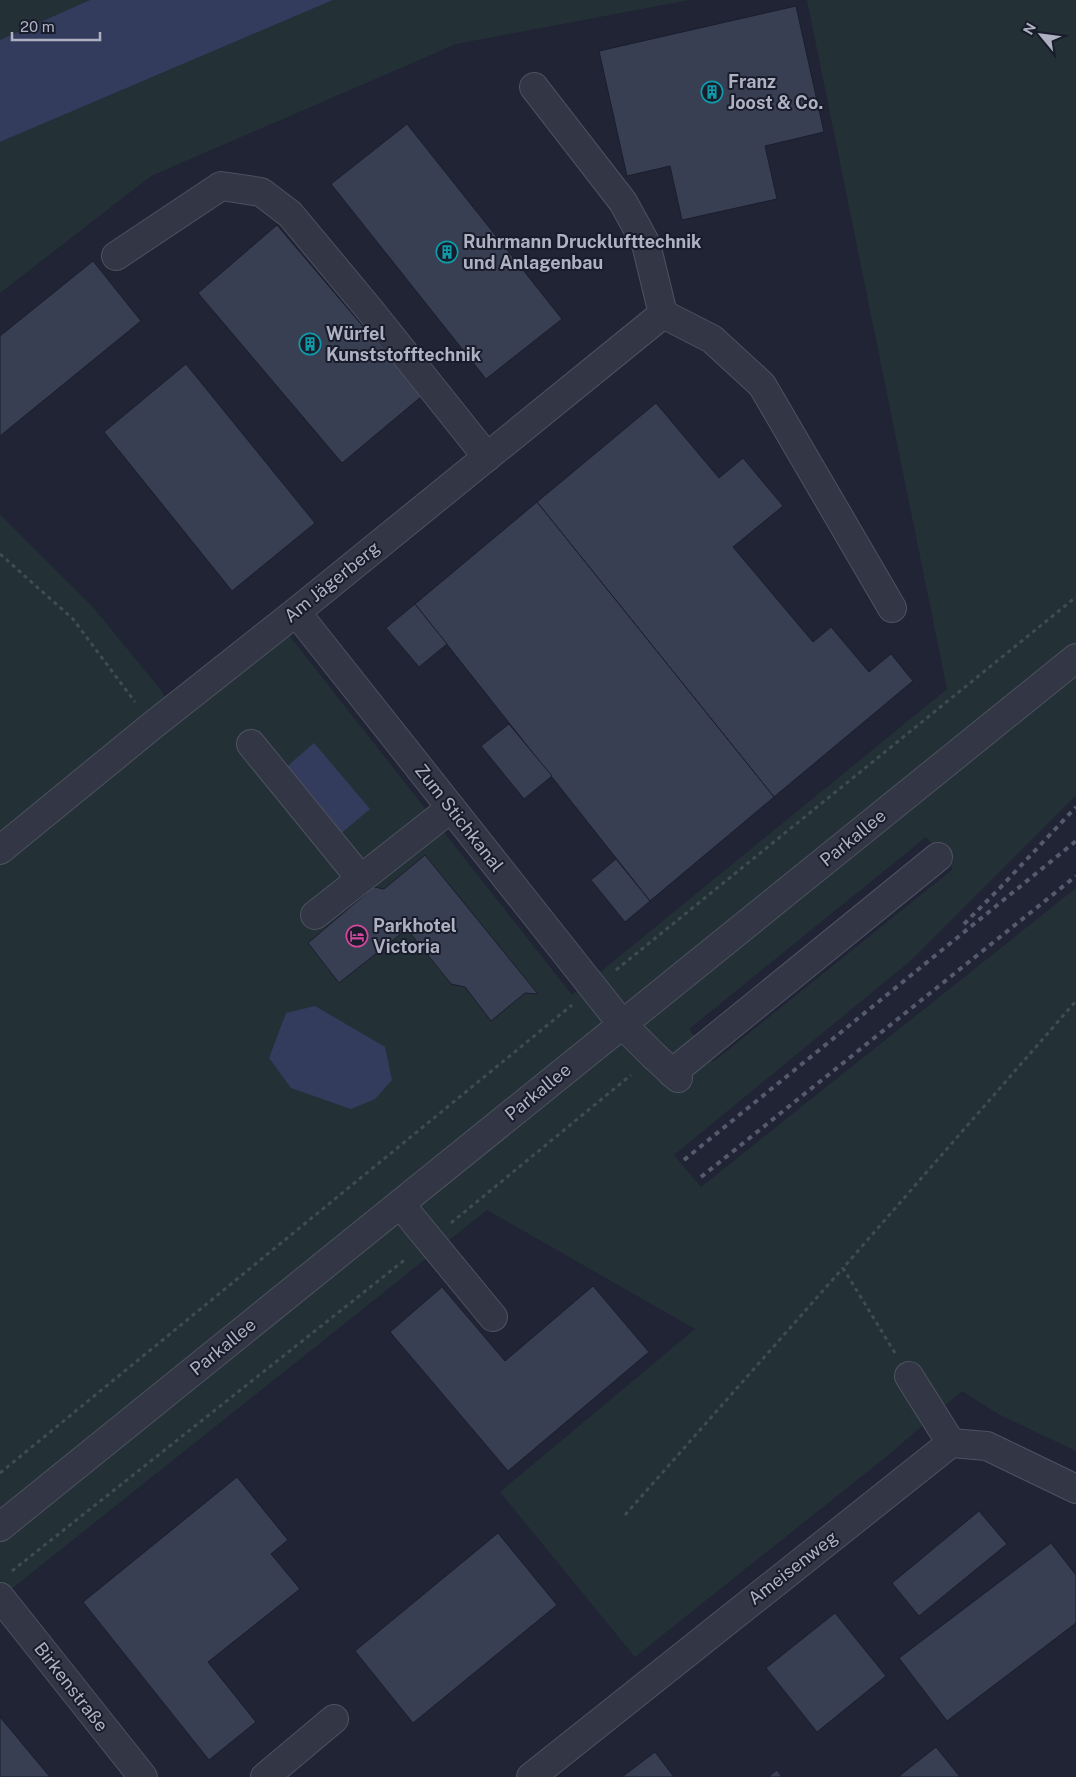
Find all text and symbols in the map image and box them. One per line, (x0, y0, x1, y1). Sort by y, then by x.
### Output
scale bar (12, 10, 100, 42)
north arrow (1016, 10, 1066, 60)
text: 20 m (20, 18, 55, 35)
text: N (1020, 20, 1039, 37)
place label: Franz Joost & Co. (728, 71, 823, 113)
building icon: Franz Joost & Co. (700, 80, 724, 104)
place label: Ruhrmann Drucklufttechnik und Anlagenbau (463, 231, 702, 273)
building icon: Ruhrmann Drucklufttechnik und Anlagenbau (435, 240, 459, 264)
place label: Würfel Kunststofftechnik (326, 323, 482, 365)
building icon: Würfel Kunststofftechnik (298, 332, 322, 356)
street label: Am Jägerberg (280, 537, 384, 626)
street label: Zum Stichkanal (411, 760, 508, 876)
street label: Parkallee (816, 805, 890, 871)
place label: Parkhotel Victoria (373, 915, 457, 957)
hotel icon: Parkhotel Victoria (345, 924, 369, 948)
street label: Parkallee (501, 1059, 575, 1125)
street label: Parkallee (186, 1314, 260, 1380)
street label: Ameisenweg (744, 1526, 842, 1609)
street label: Birkenstraße (30, 1638, 113, 1735)

